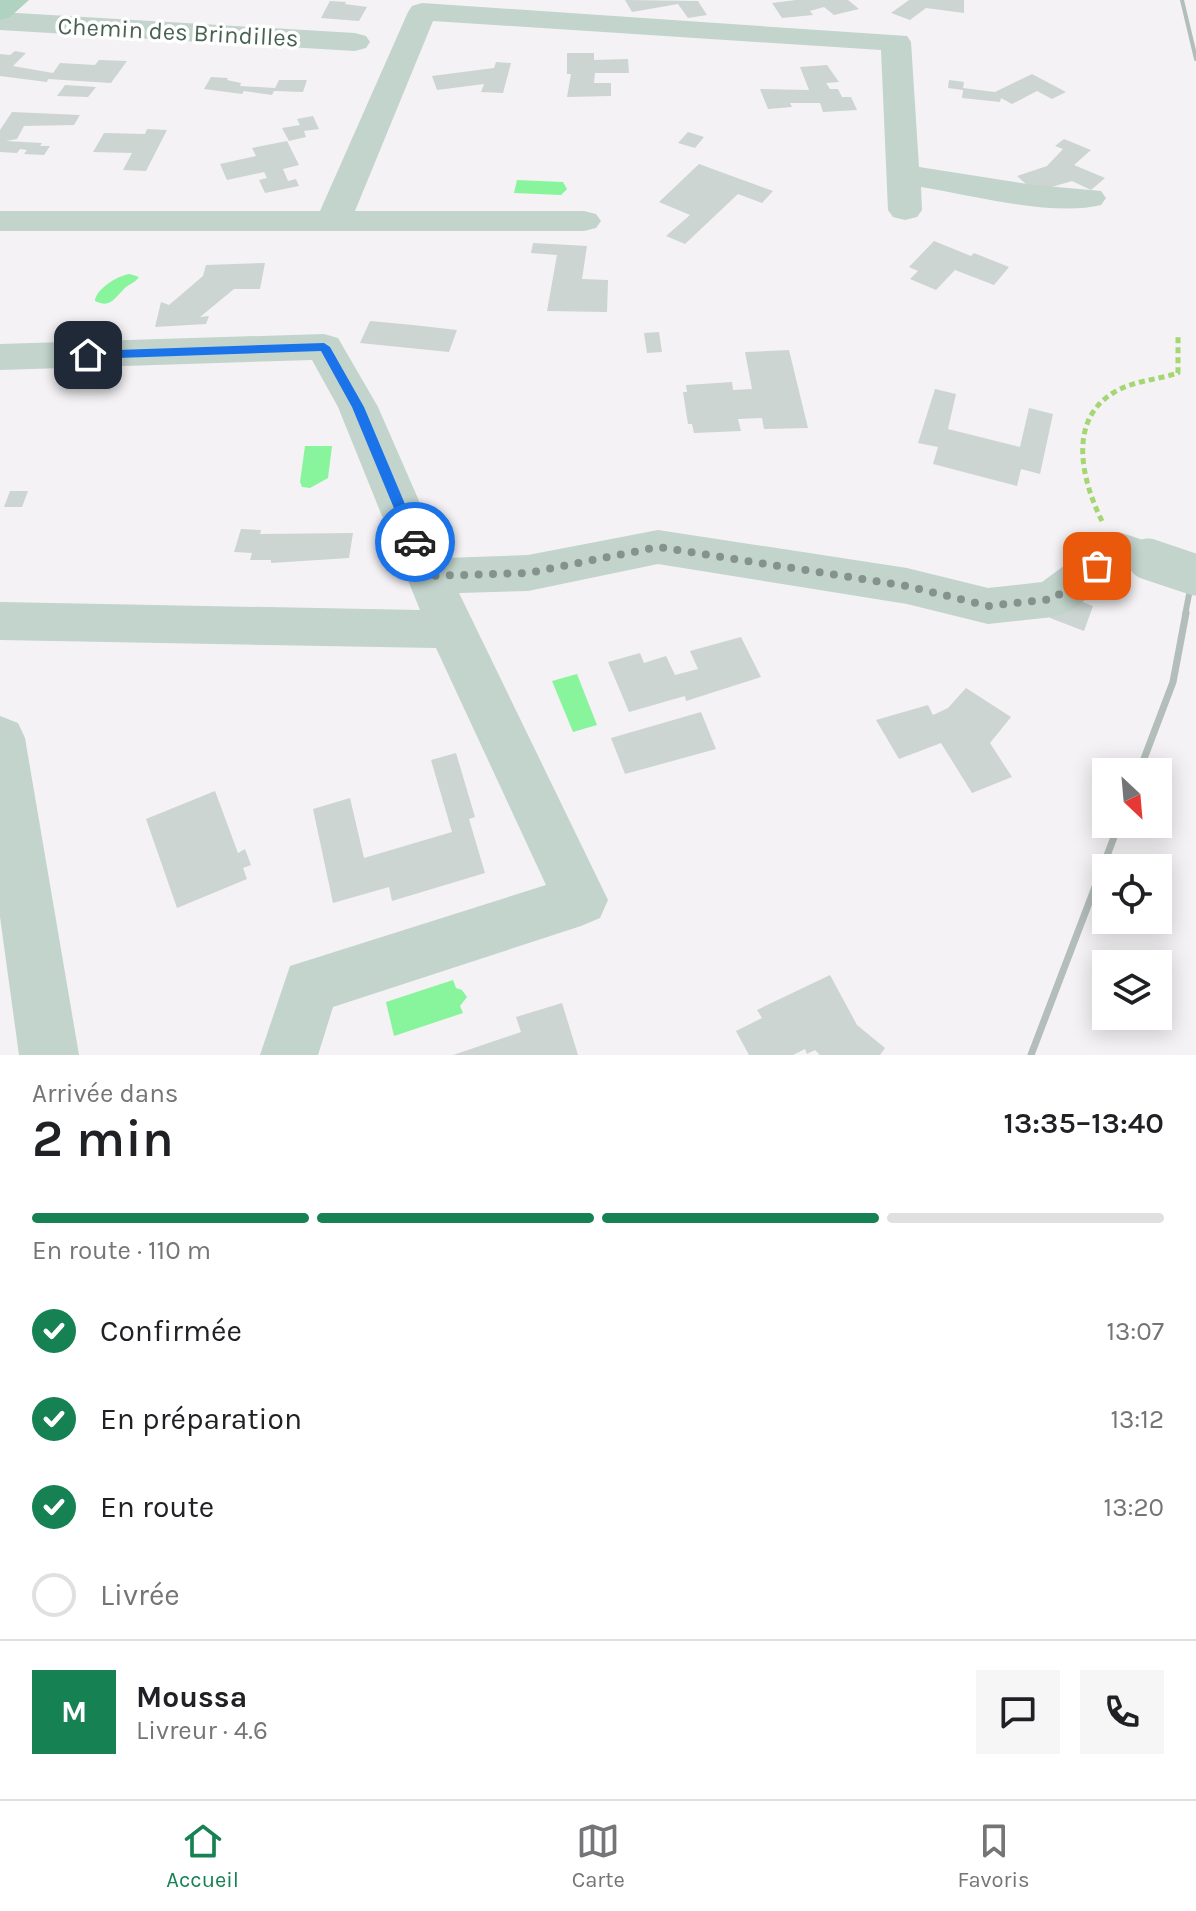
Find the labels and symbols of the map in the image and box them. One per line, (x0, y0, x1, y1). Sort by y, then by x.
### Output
street label: Chemin des Brindilles (57, 12, 299, 52)
pin (54, 321, 122, 389)
courier (375, 502, 455, 582)
pin (1063, 532, 1131, 600)
north arrow (1092, 758, 1172, 838)

